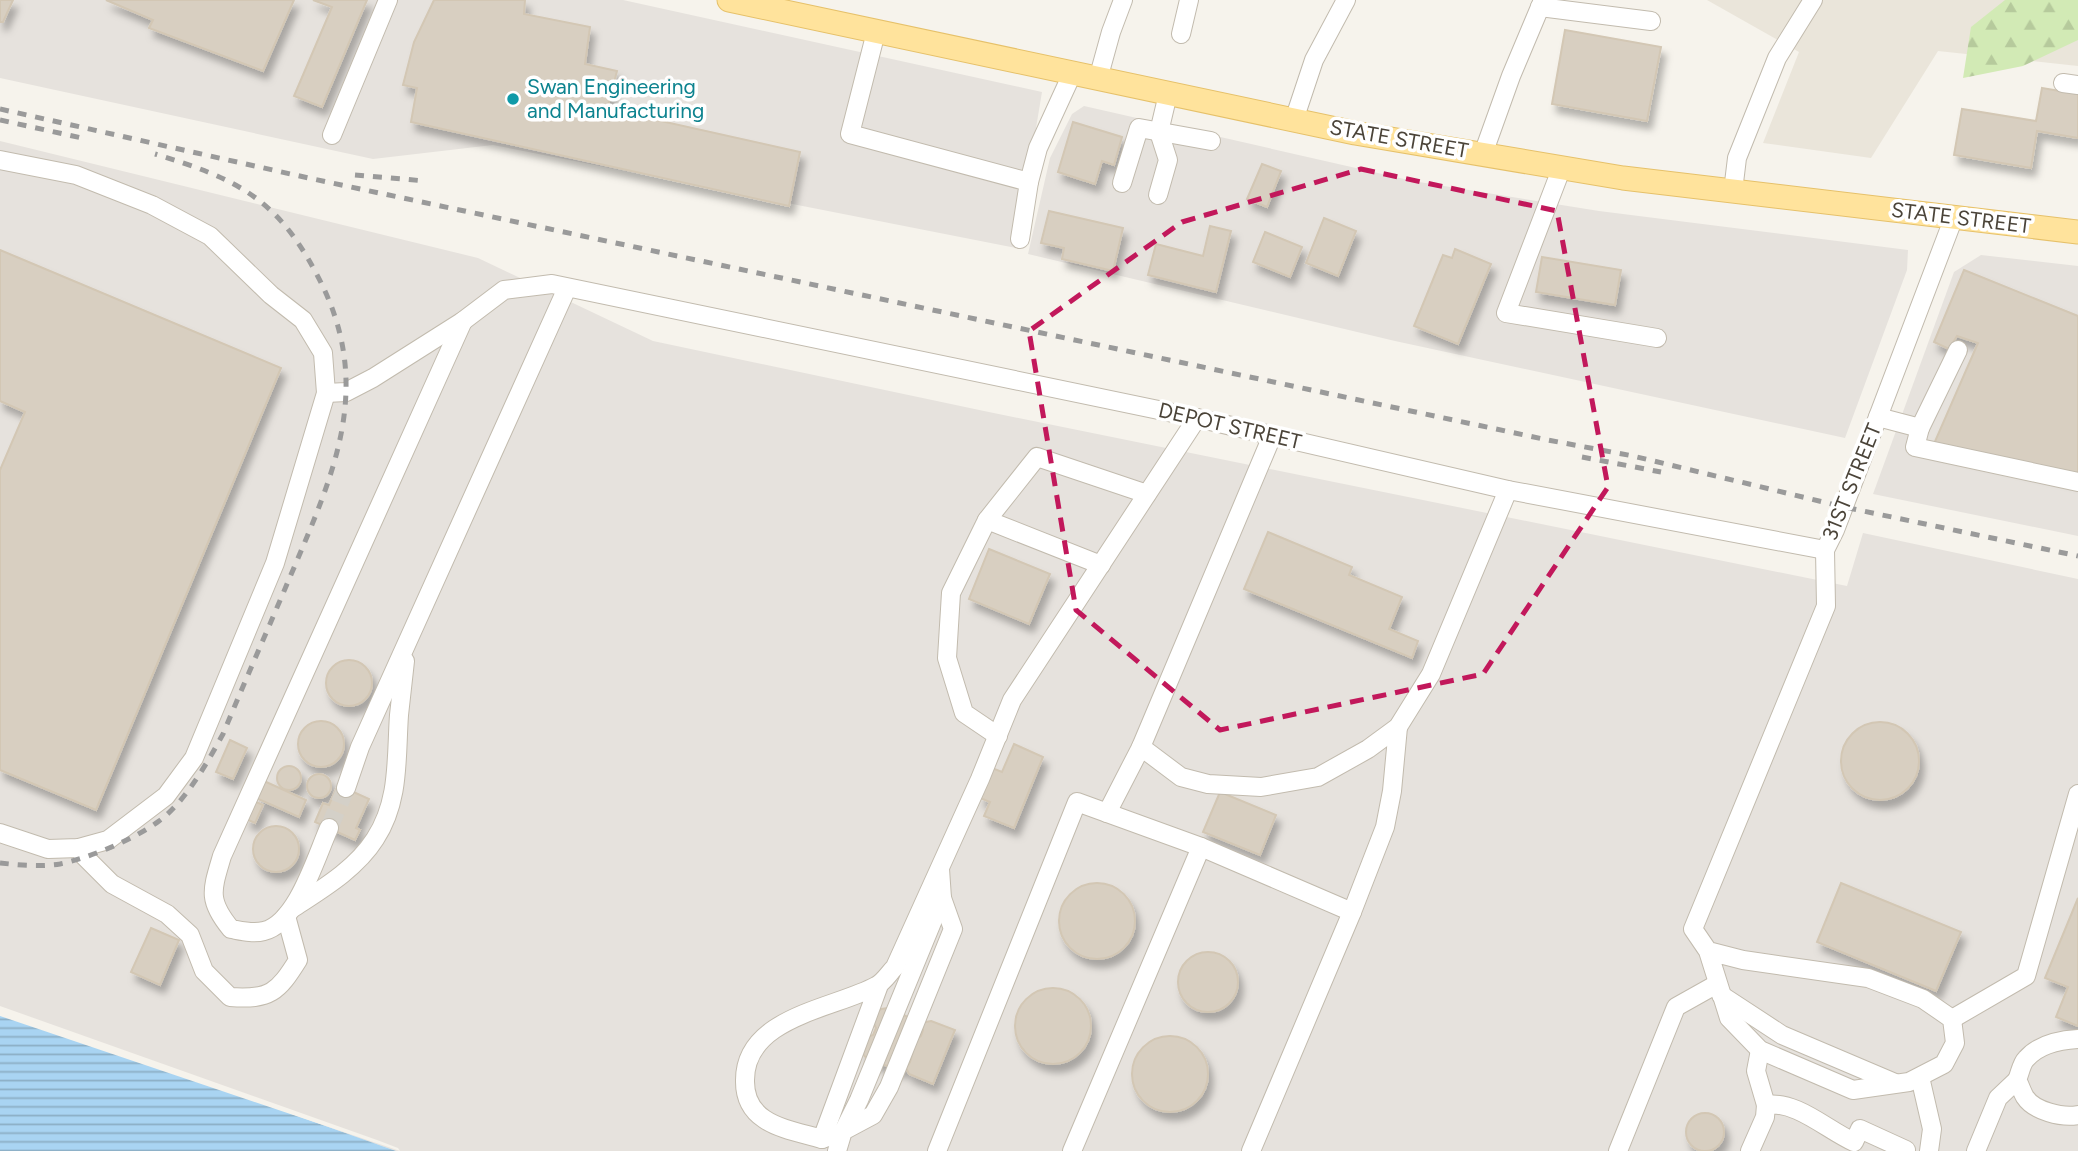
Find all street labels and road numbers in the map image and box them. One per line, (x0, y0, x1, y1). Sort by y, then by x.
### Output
street label: STATE STREET (1328, 114, 1471, 163)
street label: STATE STREET (1890, 197, 2033, 239)
street label: DEPOT STREET (1156, 397, 1304, 454)
street label: 31ST STREET (1817, 419, 1886, 544)

